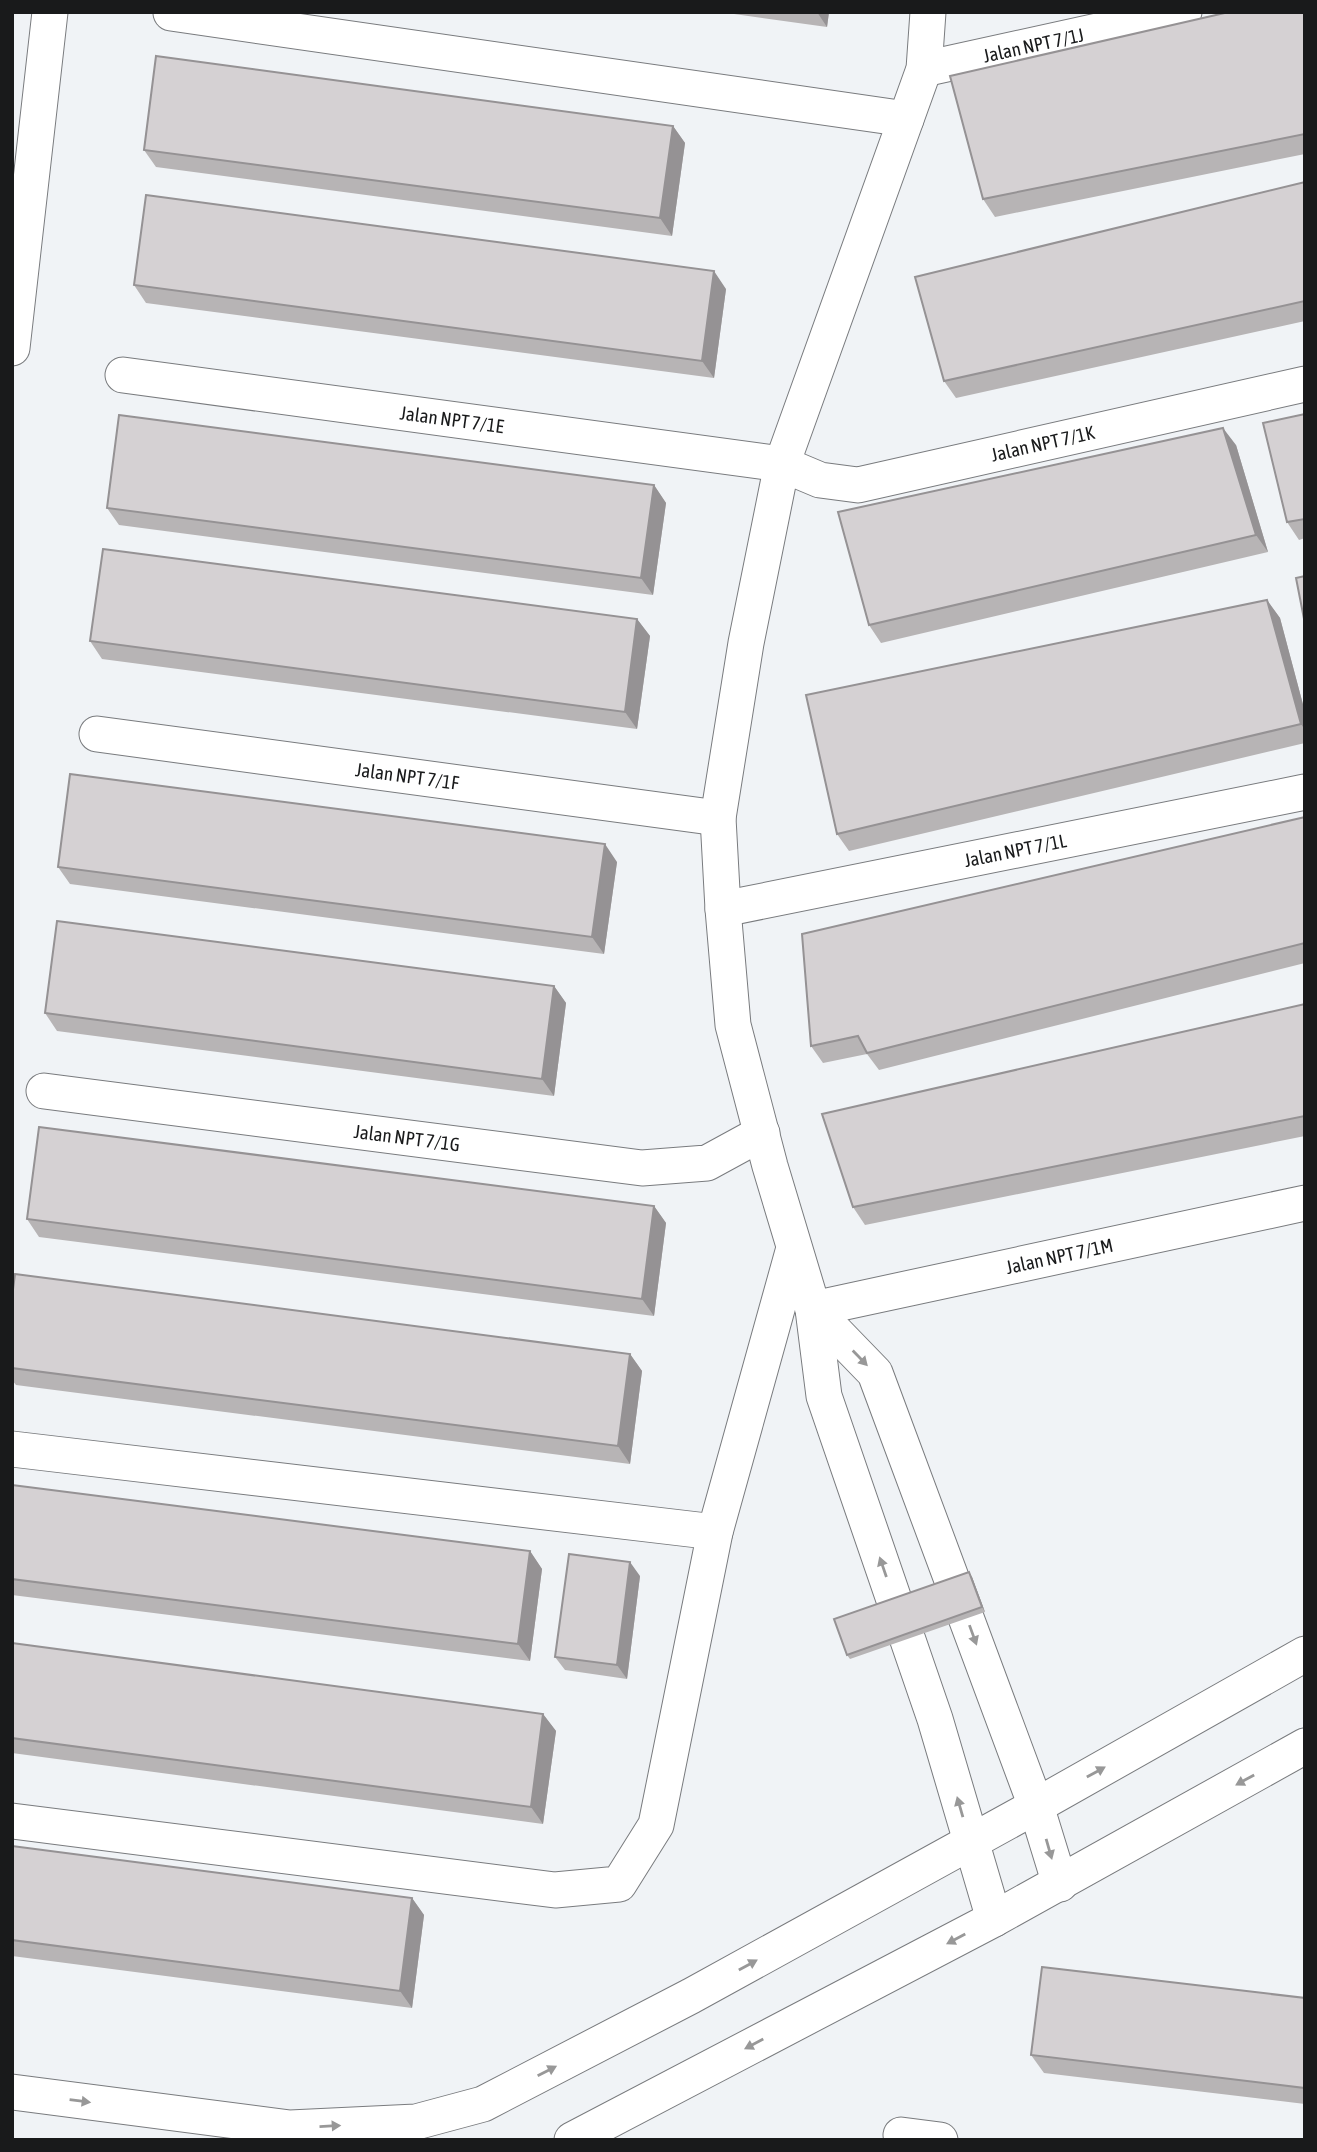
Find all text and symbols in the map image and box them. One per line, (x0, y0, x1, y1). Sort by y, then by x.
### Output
street label: Jalan NPT 7/1J (981, 23, 1086, 67)
street label: Jalan NPT 7/1E (399, 402, 505, 437)
street label: Jalan NPT 7/1K (989, 421, 1097, 466)
street label: Jalan NPT 7/1F (354, 758, 461, 794)
street label: Jalan NPT 7/1L (962, 829, 1069, 871)
street label: Jalan NPT 7/1G (353, 1120, 461, 1155)
street label: Jalan NPT 7/1M (1004, 1234, 1115, 1278)
one-way arrow (852, 1349, 868, 1366)
one-way arrow (877, 1557, 888, 1578)
one-way arrow (967, 1625, 978, 1646)
one-way arrow (1086, 1766, 1106, 1778)
one-way arrow (1236, 1774, 1255, 1786)
one-way arrow (955, 1796, 965, 1817)
one-way arrow (1045, 1839, 1055, 1860)
one-way arrow (946, 1933, 966, 1945)
one-way arrow (738, 1959, 758, 1970)
one-way arrow (744, 2038, 764, 2050)
one-way arrow (537, 2065, 557, 2077)
one-way arrow (69, 2096, 91, 2107)
one-way arrow (319, 2121, 341, 2132)

